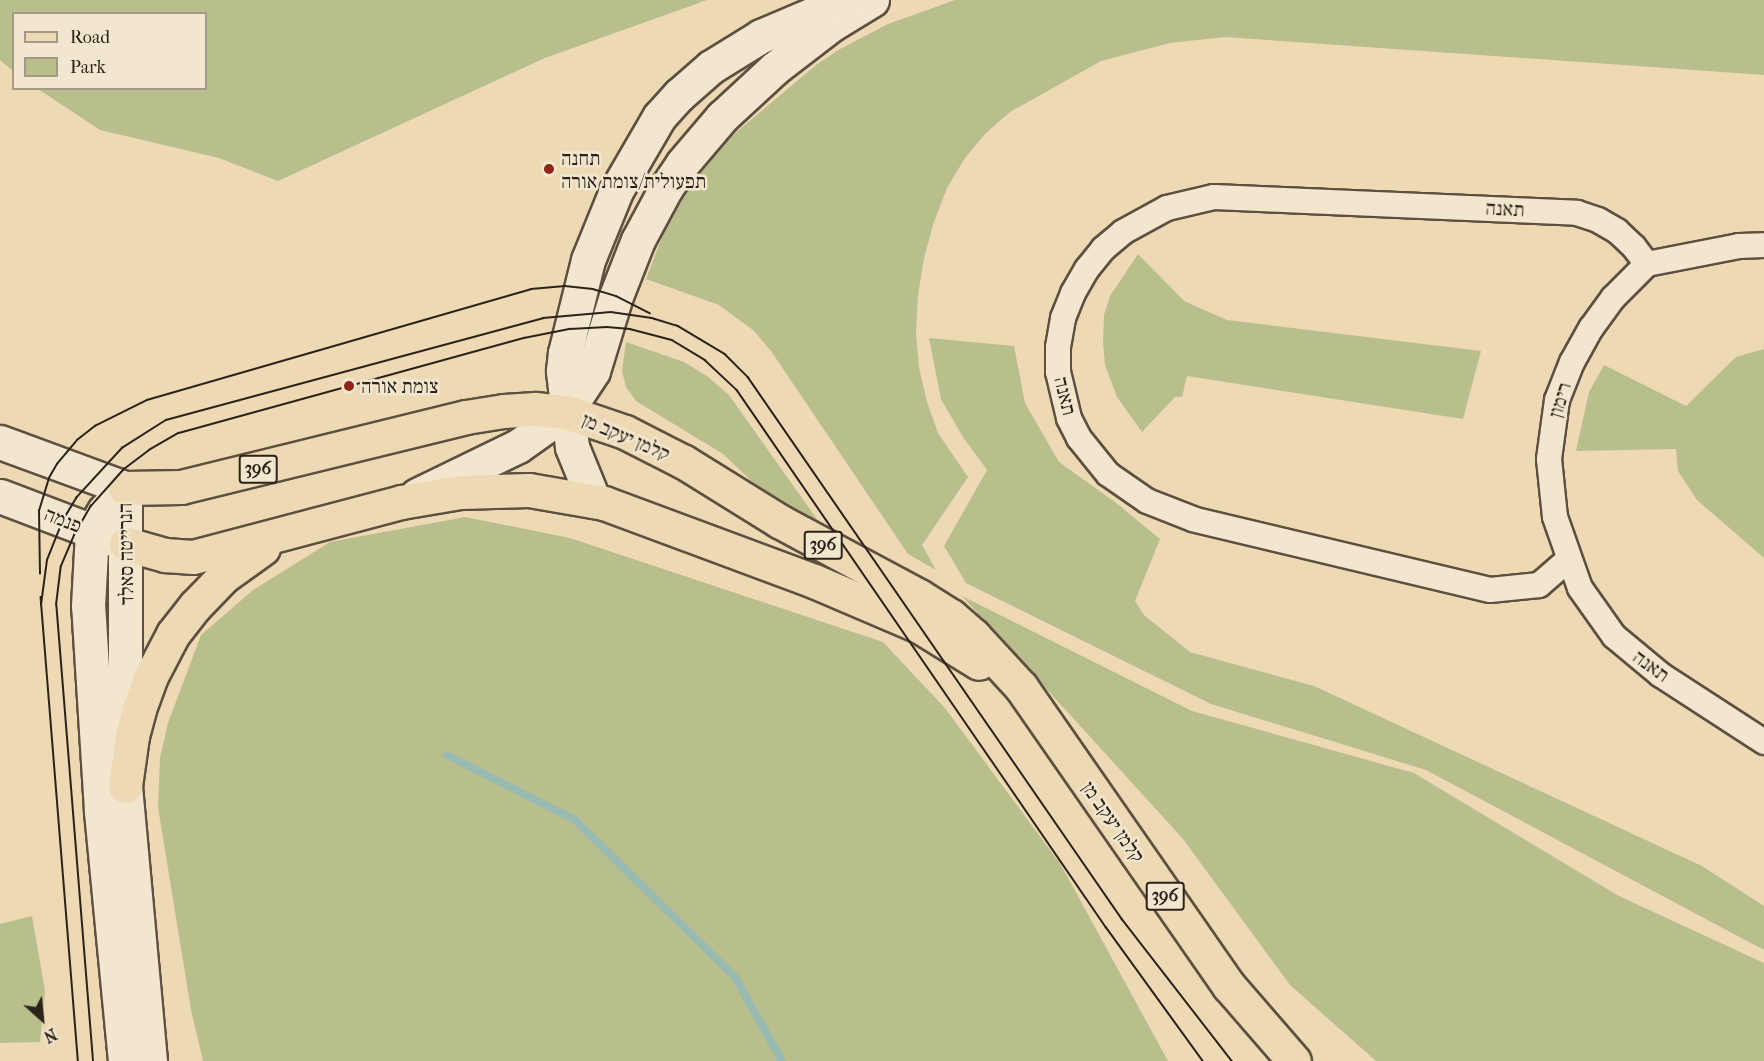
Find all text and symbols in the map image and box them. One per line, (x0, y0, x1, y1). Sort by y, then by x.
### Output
legend (12, 12, 207, 90)
text: Road (70, 27, 110, 48)
text: Park (70, 57, 106, 78)
place label: תחנה תפעולית/צומת אורה (561, 146, 706, 193)
marker: תחנה תפעולית/צומת אורה (542, 162, 556, 176)
street label: תאנה (1485, 196, 1525, 222)
place label: צומת אורה (361, 374, 439, 398)
street label: תאנה (1049, 374, 1081, 418)
marker: צומת אורה (342, 379, 356, 393)
street label: רימון (1543, 379, 1577, 421)
street label: קלמן יעקב מן (578, 408, 674, 466)
road number: 396 (238, 454, 278, 484)
street label: פנמה (41, 502, 85, 538)
street label: הנרייטה סאלד (113, 503, 139, 605)
road number: 396 (804, 530, 842, 560)
street label: תאנה (1628, 645, 1674, 687)
street label: קלמן יעקב מן (1076, 777, 1150, 867)
road number: 396 (1146, 881, 1184, 911)
north arrow (12, 989, 72, 1049)
text: N (41, 1024, 60, 1047)

